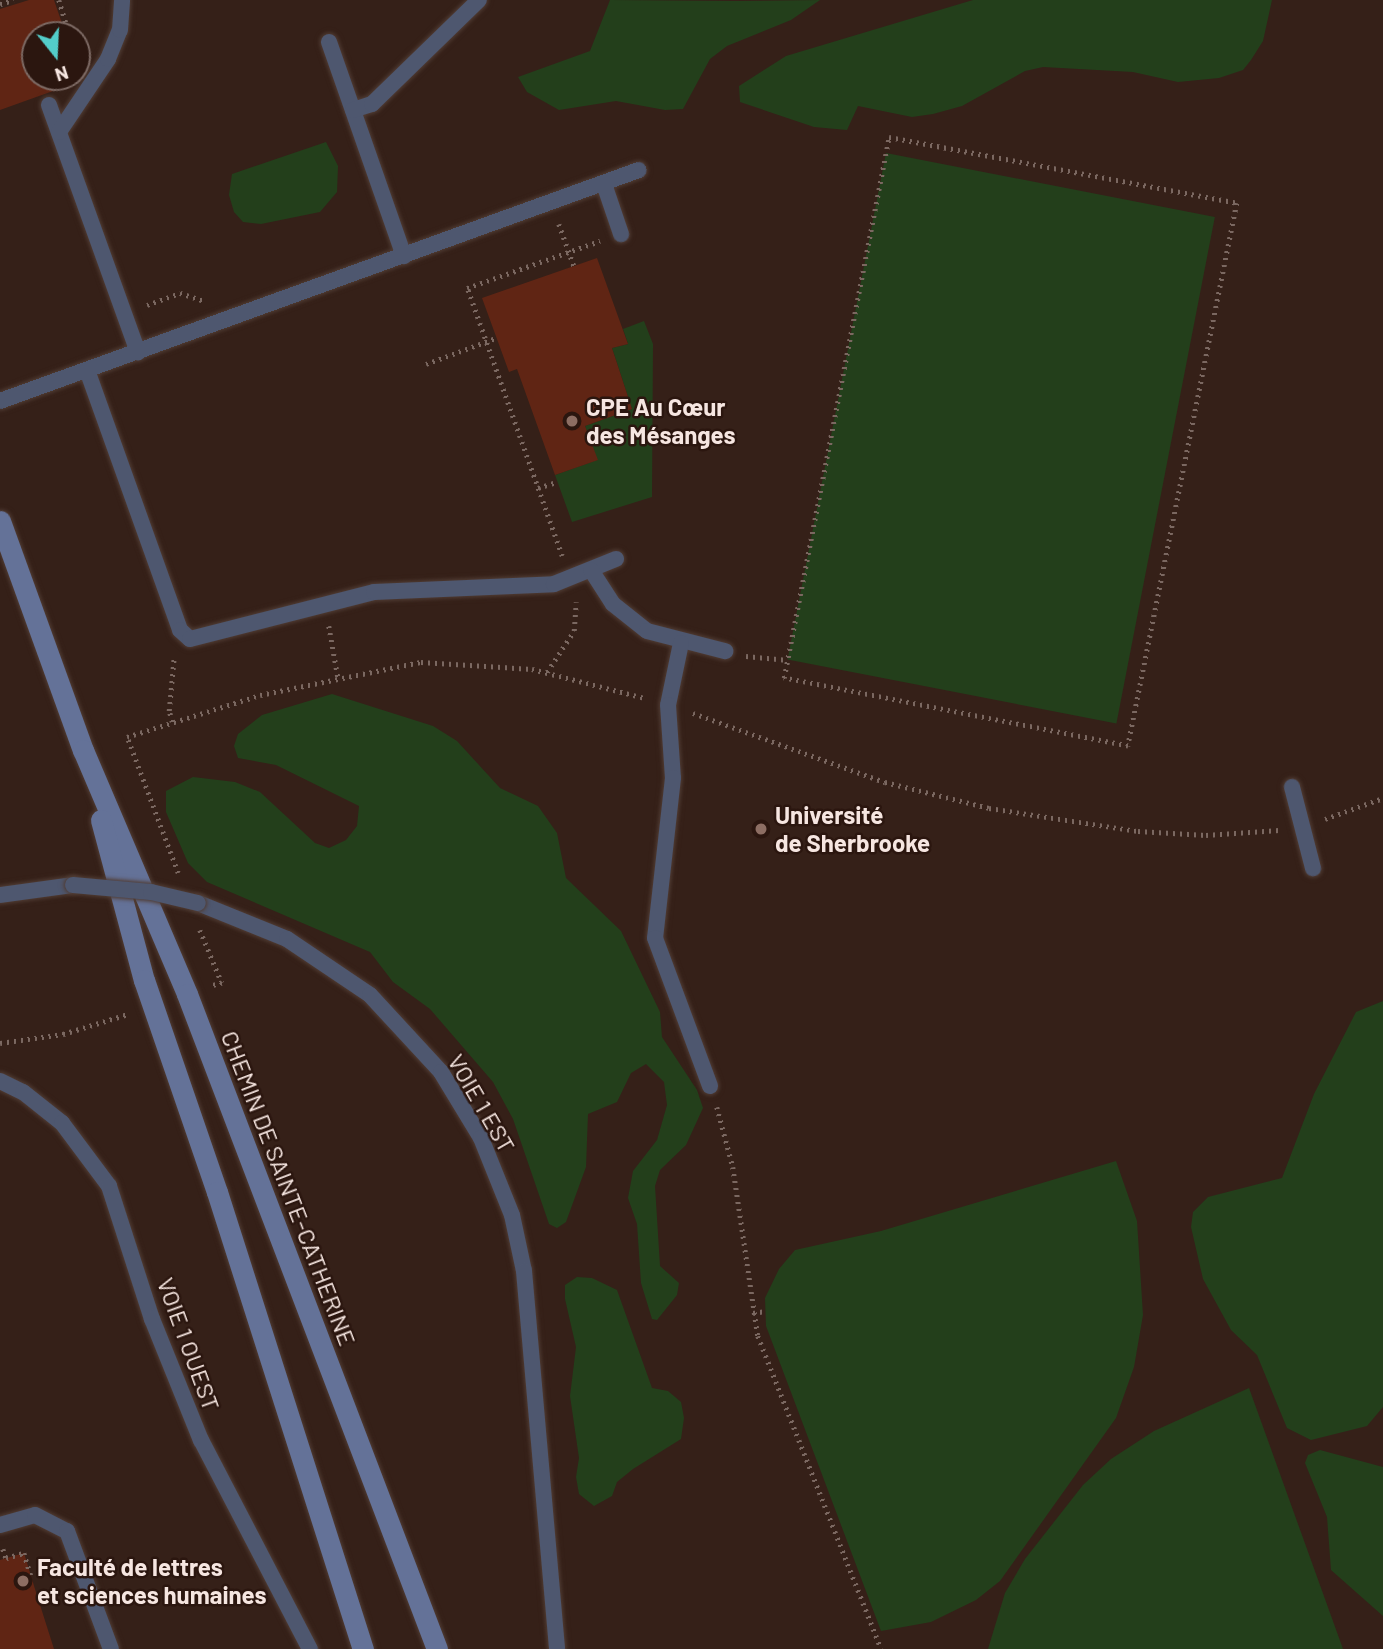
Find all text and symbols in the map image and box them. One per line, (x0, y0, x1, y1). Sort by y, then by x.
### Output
north arrow (21, 21, 91, 91)
text: N (52, 62, 72, 87)
place label: CPE Au Cœur des Mésanges (586, 393, 736, 449)
marker: CPE Au Cœur des Mésanges (564, 413, 580, 429)
place label: Université de Sherbrooke (775, 801, 930, 857)
marker: Université de Sherbrooke (753, 821, 769, 837)
street label: CHEMIN DE SAINTE-CATHERINE (216, 1027, 362, 1349)
street label: VOIE 1 EST (442, 1049, 522, 1157)
street label: VOIE 1 OUEST (152, 1274, 226, 1414)
place label: Faculté de lettres et sciences humaines (37, 1553, 267, 1609)
marker: Faculté de lettres et sciences humaines (15, 1573, 31, 1589)

